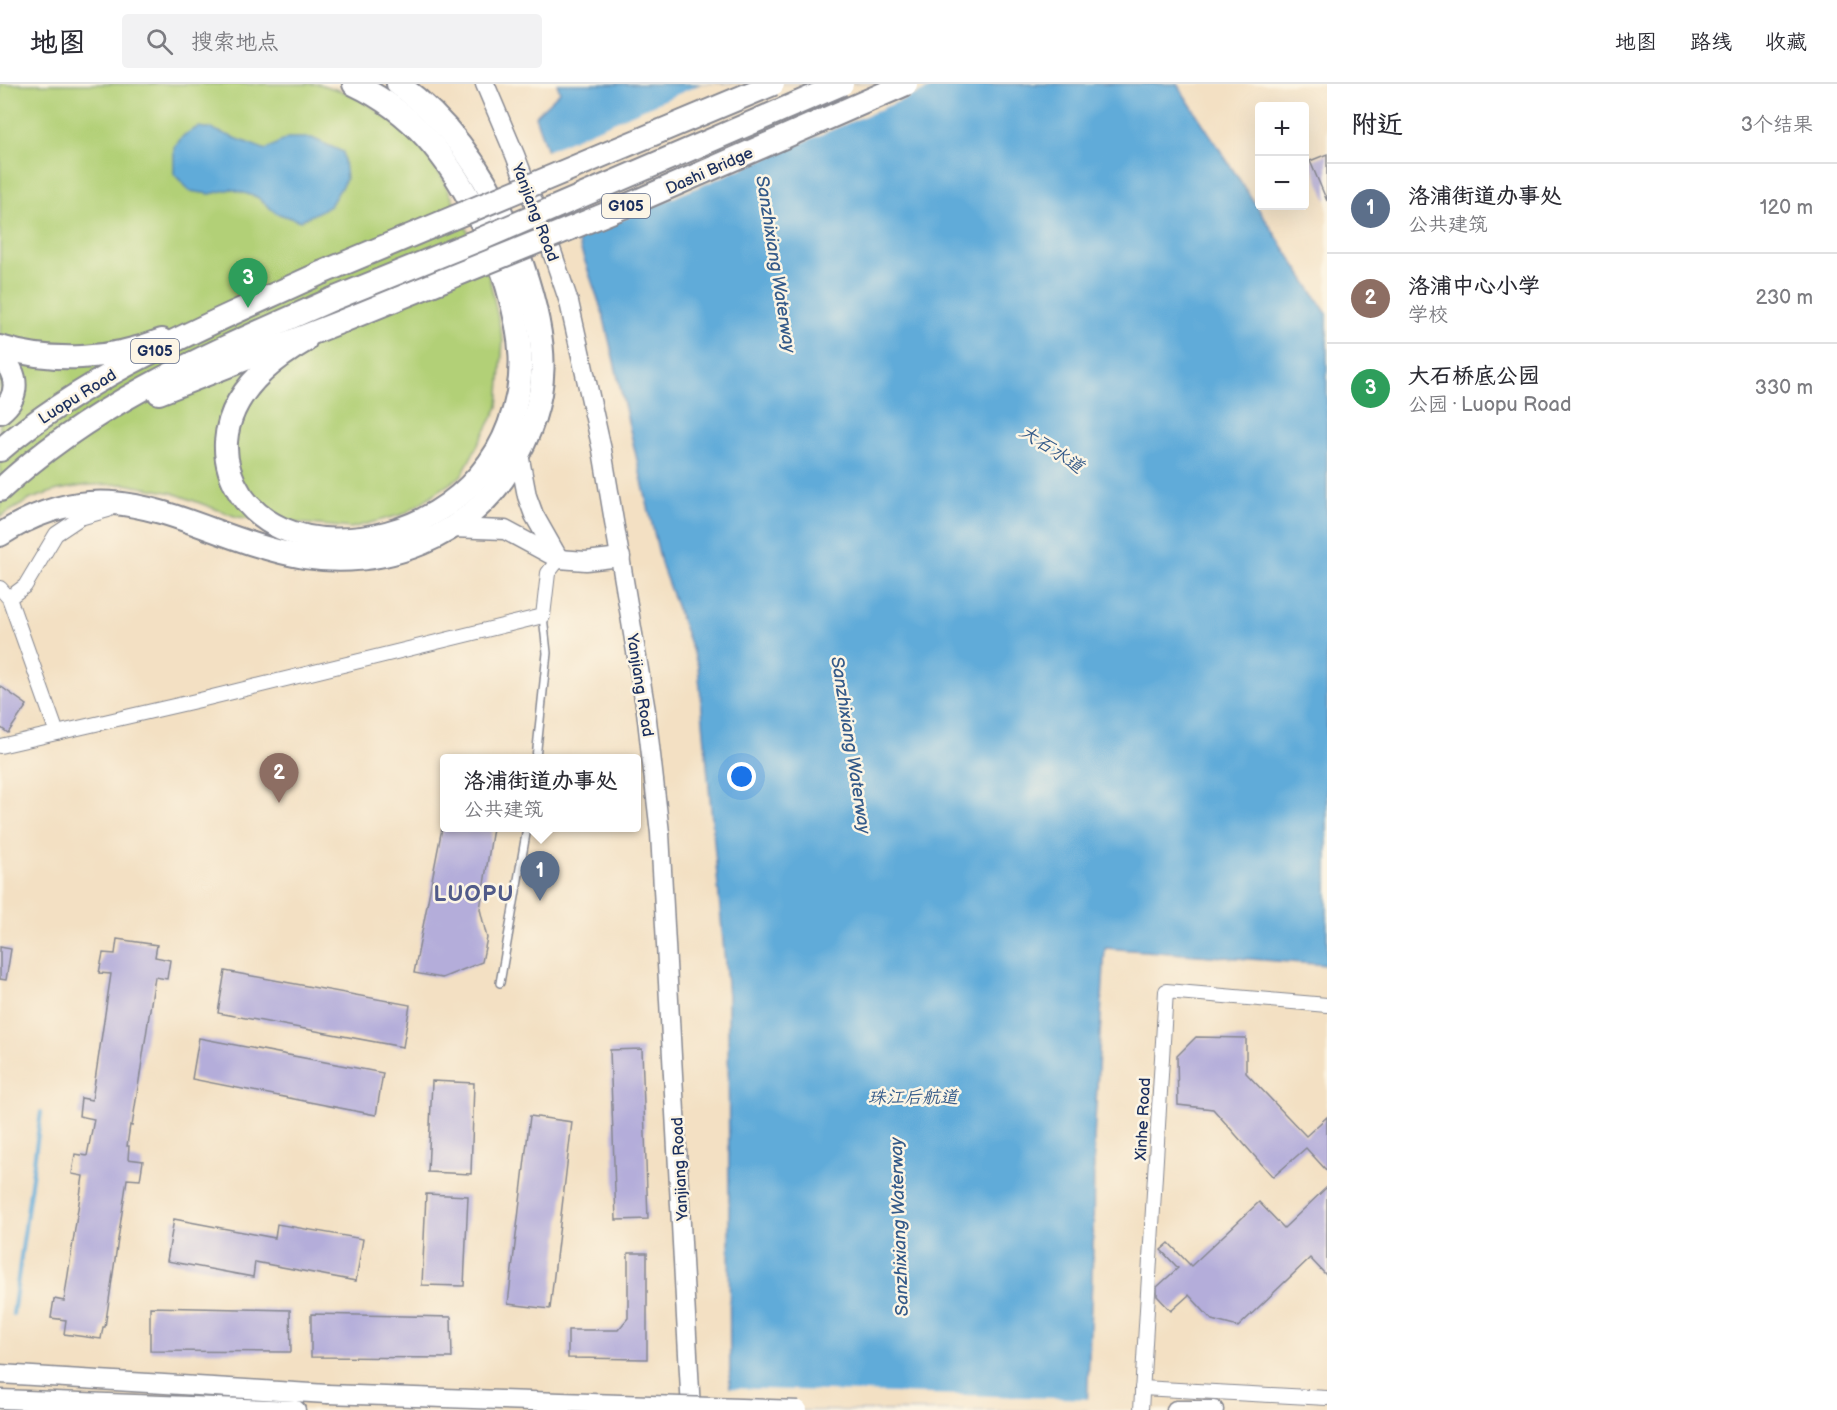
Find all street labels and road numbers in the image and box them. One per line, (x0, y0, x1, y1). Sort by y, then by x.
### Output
street label: Dashi Bridge (663, 143, 757, 199)
street label: Yanjiang Road (507, 160, 562, 264)
road number: G105 (602, 194, 650, 218)
road number: G105 (131, 339, 179, 363)
street label: Luopu Road (35, 366, 120, 429)
street label: Yanjiang Road (622, 631, 657, 738)
street label: Xinhe Road (1132, 1077, 1155, 1162)
street label: Yanjiang Road (668, 1117, 693, 1222)

